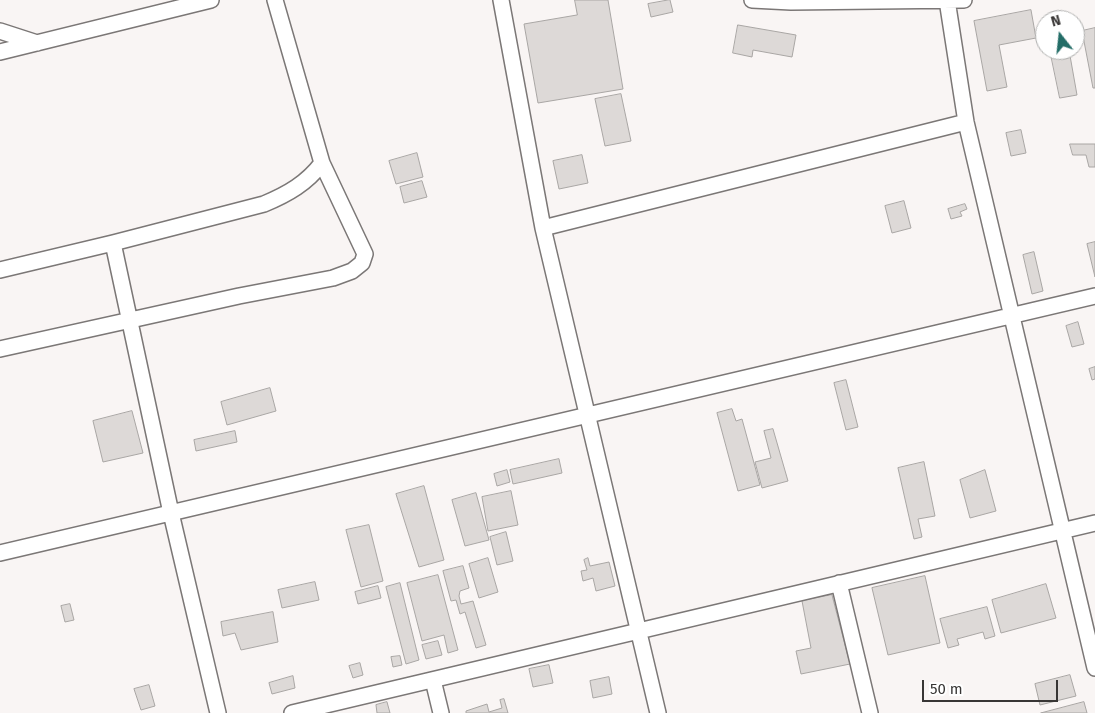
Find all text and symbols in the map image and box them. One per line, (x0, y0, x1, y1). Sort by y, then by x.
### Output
north arrow (1035, 10, 1085, 60)
text: N (1049, 12, 1063, 31)
scale bar (925, 670, 1061, 702)
text: 50 m (930, 680, 963, 698)

